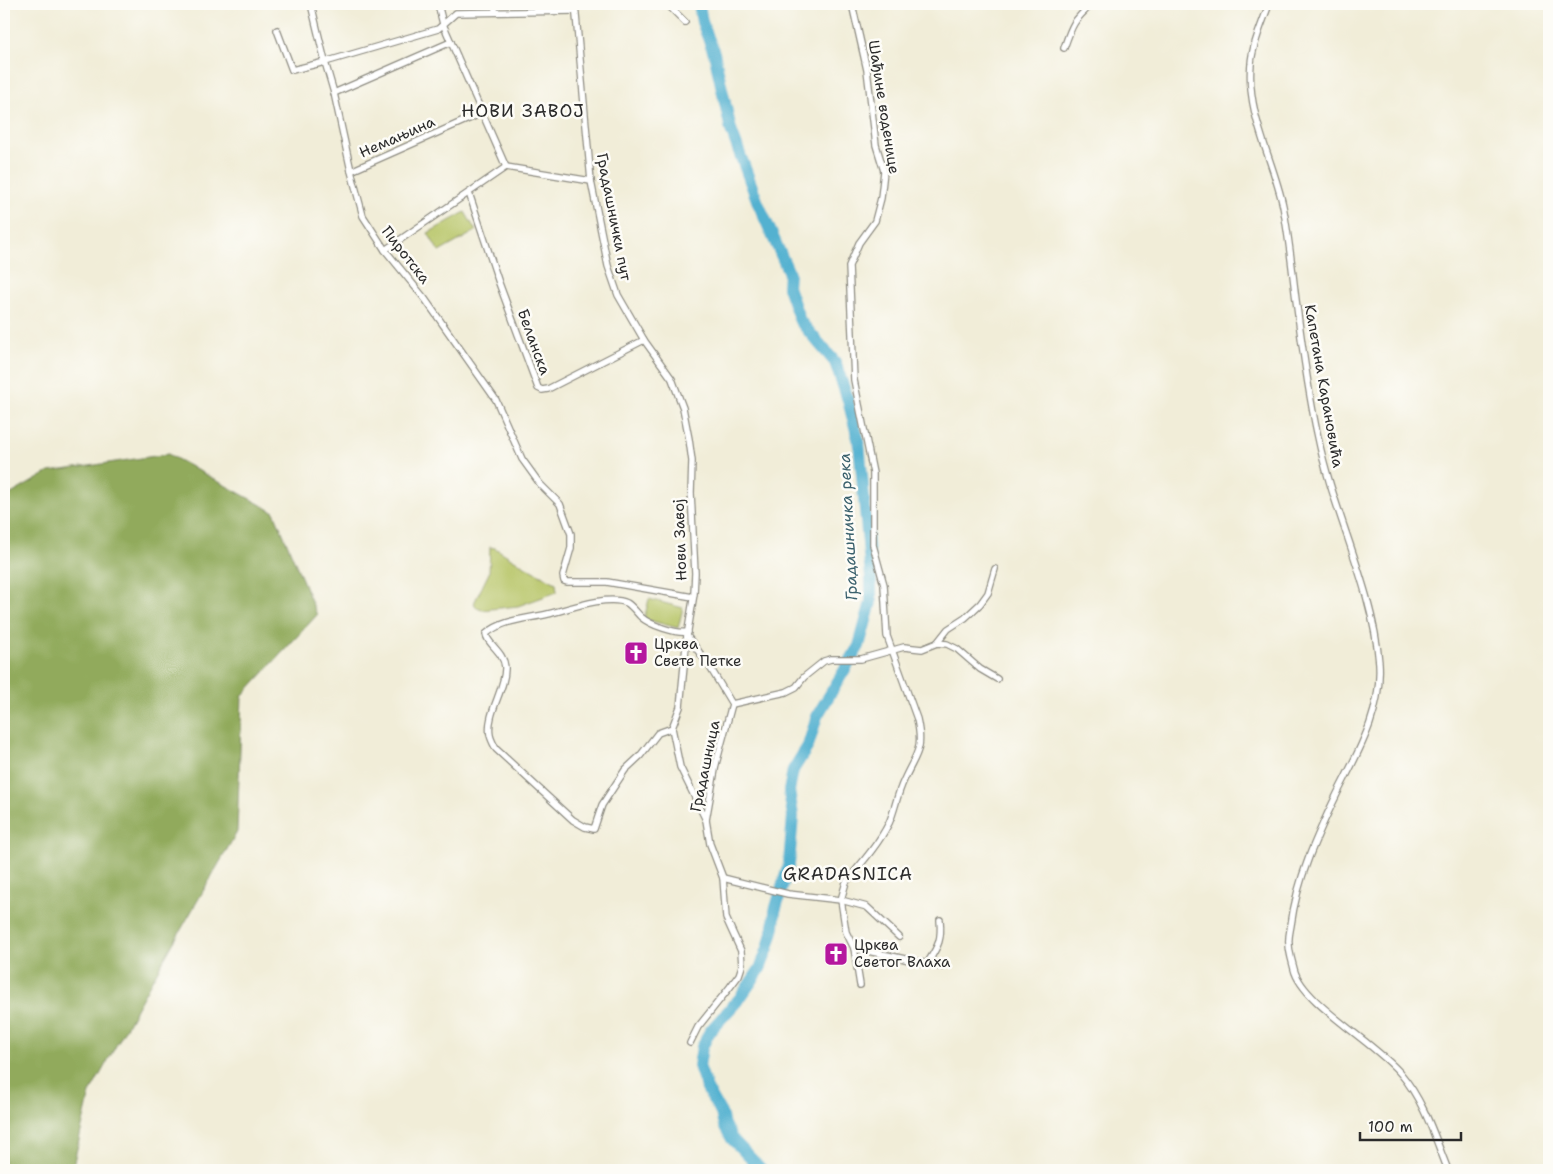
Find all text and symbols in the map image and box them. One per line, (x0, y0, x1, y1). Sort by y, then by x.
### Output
street label: Шађине воденице (864, 39, 904, 175)
district label: НОВИ ЗАВОЈ (461, 99, 585, 123)
street label: Немањина (356, 111, 439, 163)
street label: Градашнички пут (592, 151, 636, 283)
street label: Пиротска (377, 222, 435, 289)
street label: Капетана Карановића (1300, 303, 1348, 470)
street label: Беланска (513, 306, 555, 378)
water label: Градашничка река (834, 453, 862, 601)
street label: Нови Завој (669, 499, 691, 581)
place label: Црква Свете Петке (654, 634, 741, 671)
church icon: Црква Свете Петке (623, 640, 649, 666)
street label: Градашница (686, 718, 725, 814)
district label: GRADASNICA (783, 862, 913, 886)
place label: Црква Светог Влаха (854, 935, 951, 972)
church icon: Црква Светог Влаха (823, 941, 849, 967)
scale bar (1360, 1109, 1462, 1141)
text: 100 m (1368, 1117, 1413, 1137)

